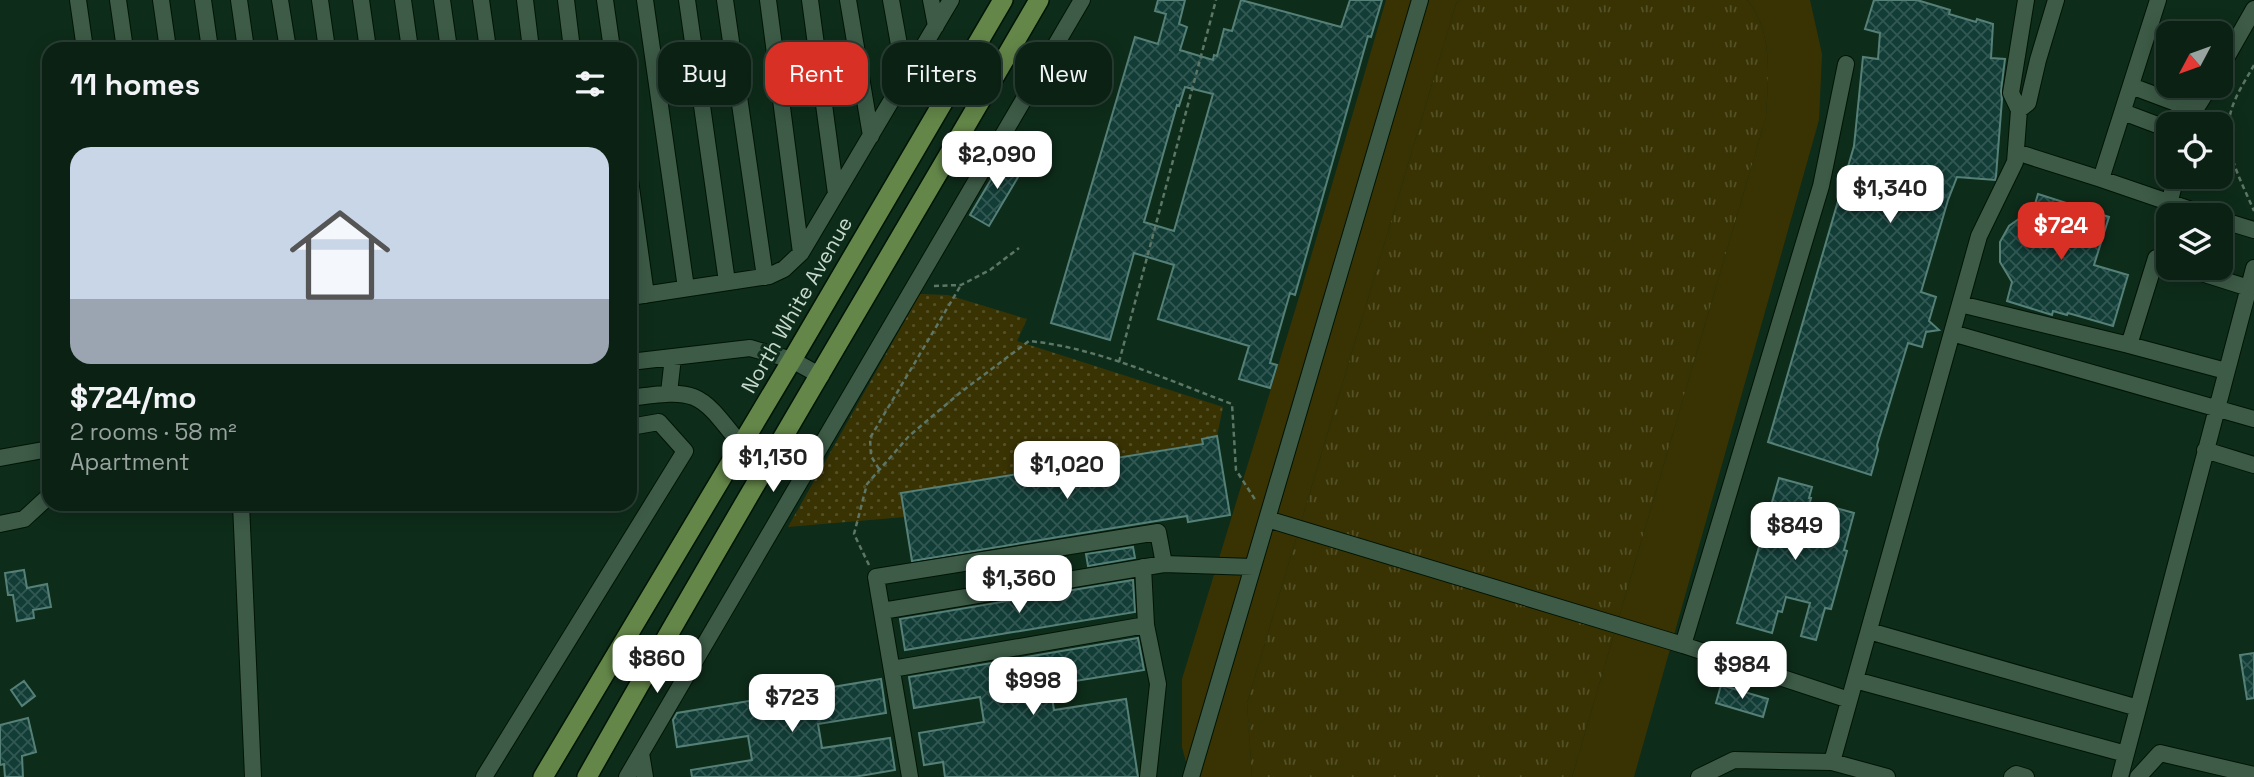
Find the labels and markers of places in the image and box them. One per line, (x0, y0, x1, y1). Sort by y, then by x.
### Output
pin: $2,090 (940, 132, 1054, 191)
pin: $1,340 (1833, 166, 1947, 225)
pin: $724 (2020, 202, 2102, 262)
pin: $1,130 (716, 434, 830, 494)
pin: $1,020 (1010, 442, 1124, 501)
pin: $849 (1754, 503, 1836, 562)
pin: $1,360 (962, 556, 1076, 615)
pin: $860 (616, 636, 698, 695)
pin: $984 (1701, 642, 1783, 701)
pin: $998 (992, 658, 1074, 717)
pin: $723 (751, 674, 833, 734)

